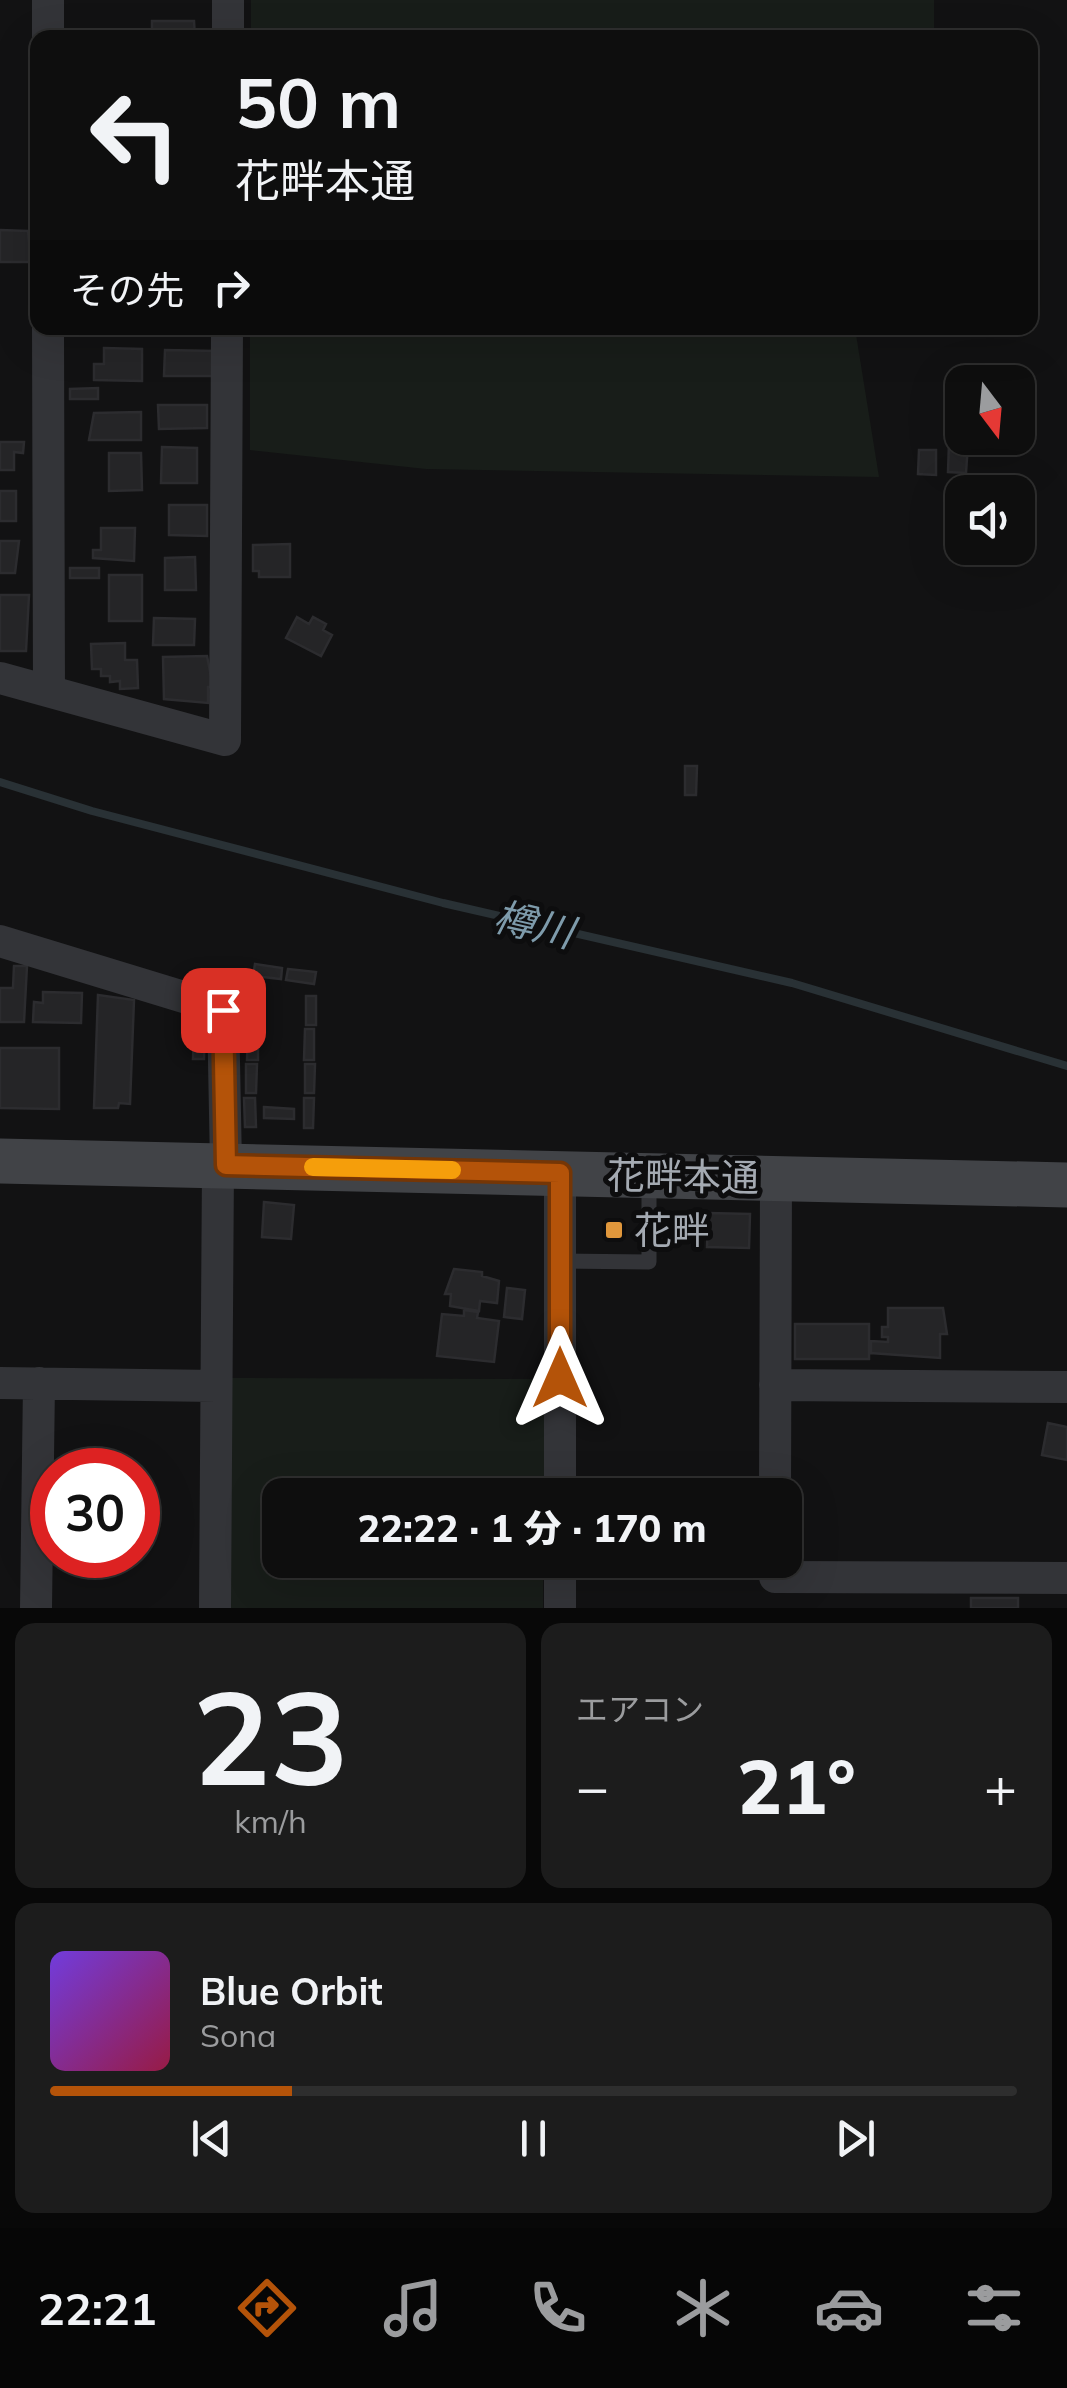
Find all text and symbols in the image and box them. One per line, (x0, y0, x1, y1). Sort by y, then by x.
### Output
text: 50 m (235, 58, 401, 146)
icon: left (70, 70, 200, 200)
text: 花畔本通 (235, 152, 415, 208)
icon: right (204, 260, 259, 315)
text: その先 (70, 266, 184, 314)
north arrow (945, 365, 1035, 455)
map controls (945, 365, 1035, 565)
button: sound (945, 475, 1035, 565)
water label: 樽川 (489, 891, 582, 958)
pin (181, 968, 266, 1053)
icon: arrive (196, 983, 251, 1038)
street label: 花畔本通 (607, 1151, 759, 1201)
place label: 花畔 (634, 1206, 710, 1254)
marker: 花畔 (603, 1219, 625, 1241)
position arrow (508, 1326, 612, 1430)
speed limit sign: 30 (30, 1448, 160, 1578)
text: 22:22 · 1 分 · 170 m (357, 1504, 707, 1552)
text: 23 (192, 1654, 349, 1818)
text: エアコン (576, 1689, 704, 1729)
text: 21° (737, 1739, 856, 1833)
text: − (576, 1752, 609, 1821)
text: + (984, 1752, 1017, 1821)
text: km/h (234, 1801, 307, 1841)
text: Blue Orbit (200, 1967, 383, 2015)
text: Sona (200, 2015, 276, 2055)
icon: previous (184, 2111, 239, 2166)
icon: pause (506, 2111, 561, 2166)
icon: next (828, 2111, 883, 2166)
icon: directions (232, 2273, 302, 2343)
icon: music (378, 2273, 448, 2343)
icon: phone (523, 2273, 593, 2343)
icon: climate (668, 2273, 738, 2343)
icon: car (814, 2273, 884, 2343)
icon: filters (959, 2273, 1029, 2343)
text: 22:21 (38, 2280, 157, 2336)

